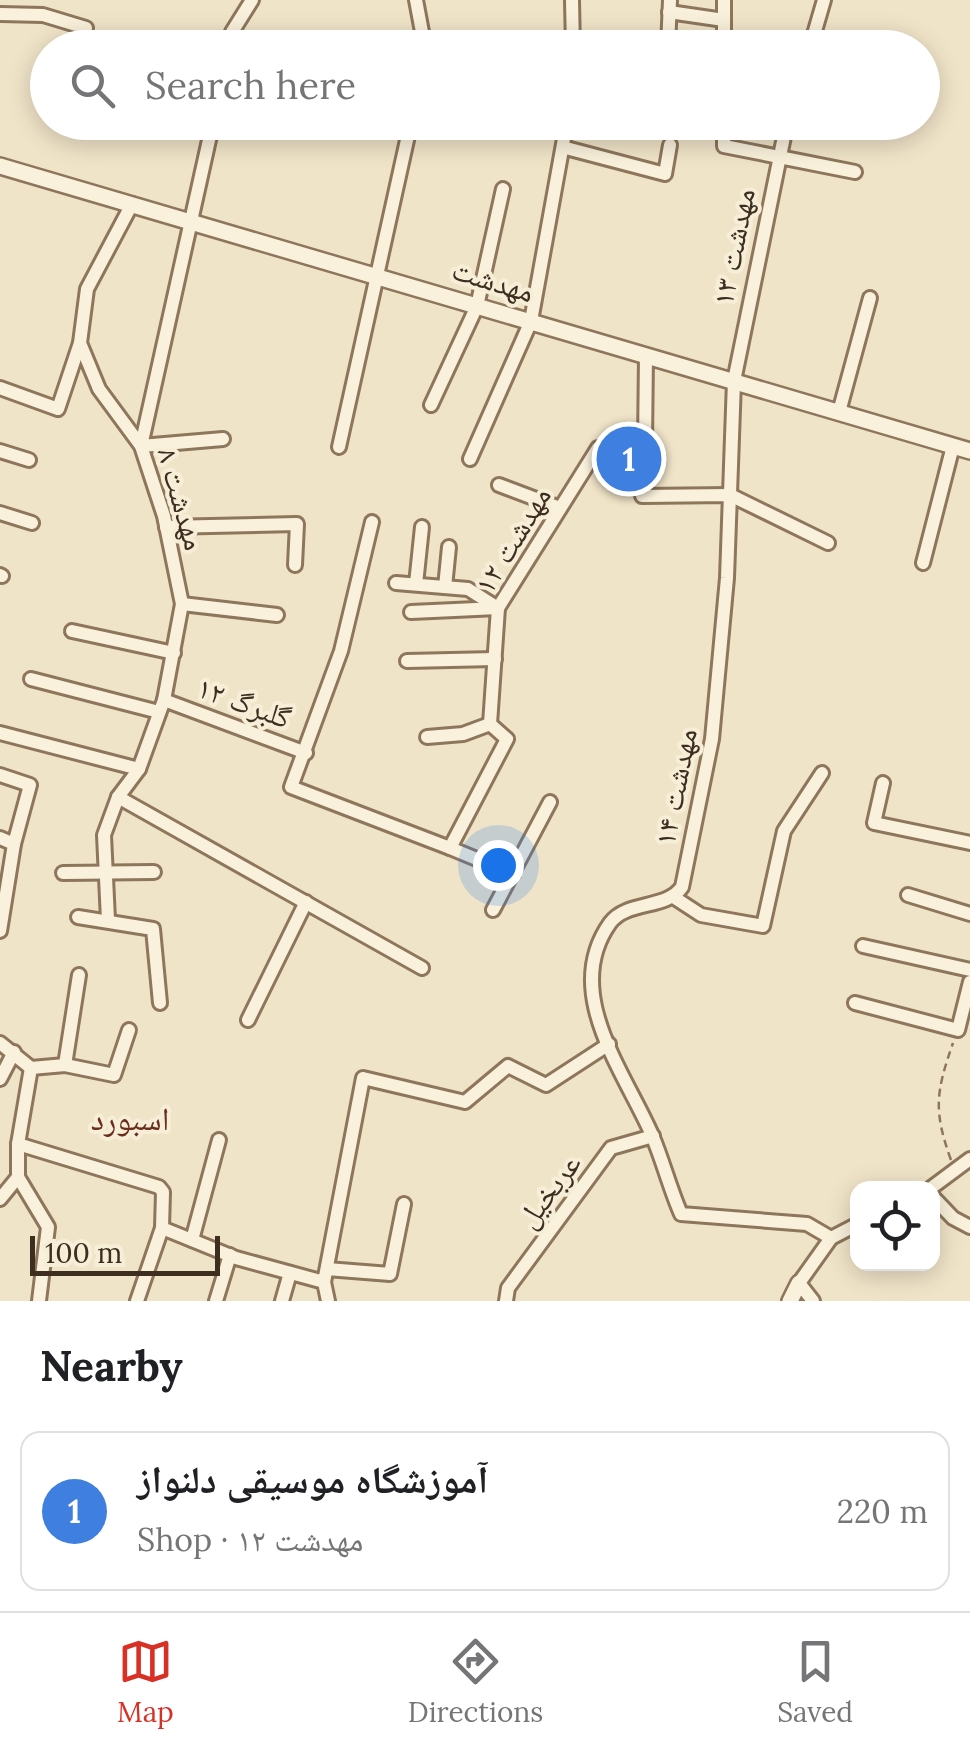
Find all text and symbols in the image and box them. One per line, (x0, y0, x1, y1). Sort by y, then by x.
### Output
search box (30, 30, 940, 140)
icon: search (65, 58, 120, 113)
text: Search here (145, 61, 356, 109)
street label: مهدشت ۱۳ (703, 185, 763, 309)
street label: مهدشت (448, 250, 539, 310)
pin: 1 (596, 422, 662, 496)
street label: مهدشت ۸ (149, 443, 215, 554)
street label: مهدشت ۱۲ (465, 479, 559, 600)
street label: گلبرگ ١٢ (192, 668, 297, 737)
street label: مهدشت ۱۴ (645, 725, 705, 849)
your location (473, 840, 524, 891)
district label: اسبورد (91, 1098, 169, 1139)
street label: عربخیل (508, 1145, 589, 1235)
map controls (850, 1181, 940, 1271)
button: locate (850, 1181, 940, 1271)
scale bar (30, 1231, 220, 1276)
text: 100 m (45, 1235, 122, 1271)
text: Nearby (40, 1339, 183, 1393)
text: آموزشگاه موسیقی دلنواز (137, 1455, 488, 1503)
text: 1 (68, 1491, 81, 1532)
text: 220 m (837, 1491, 928, 1532)
text: Shop · مهدشت ۱۲ (137, 1519, 363, 1560)
tab: Map (117, 1634, 174, 1730)
tab: Directions (408, 1634, 543, 1730)
tab: Saved (777, 1634, 853, 1730)

